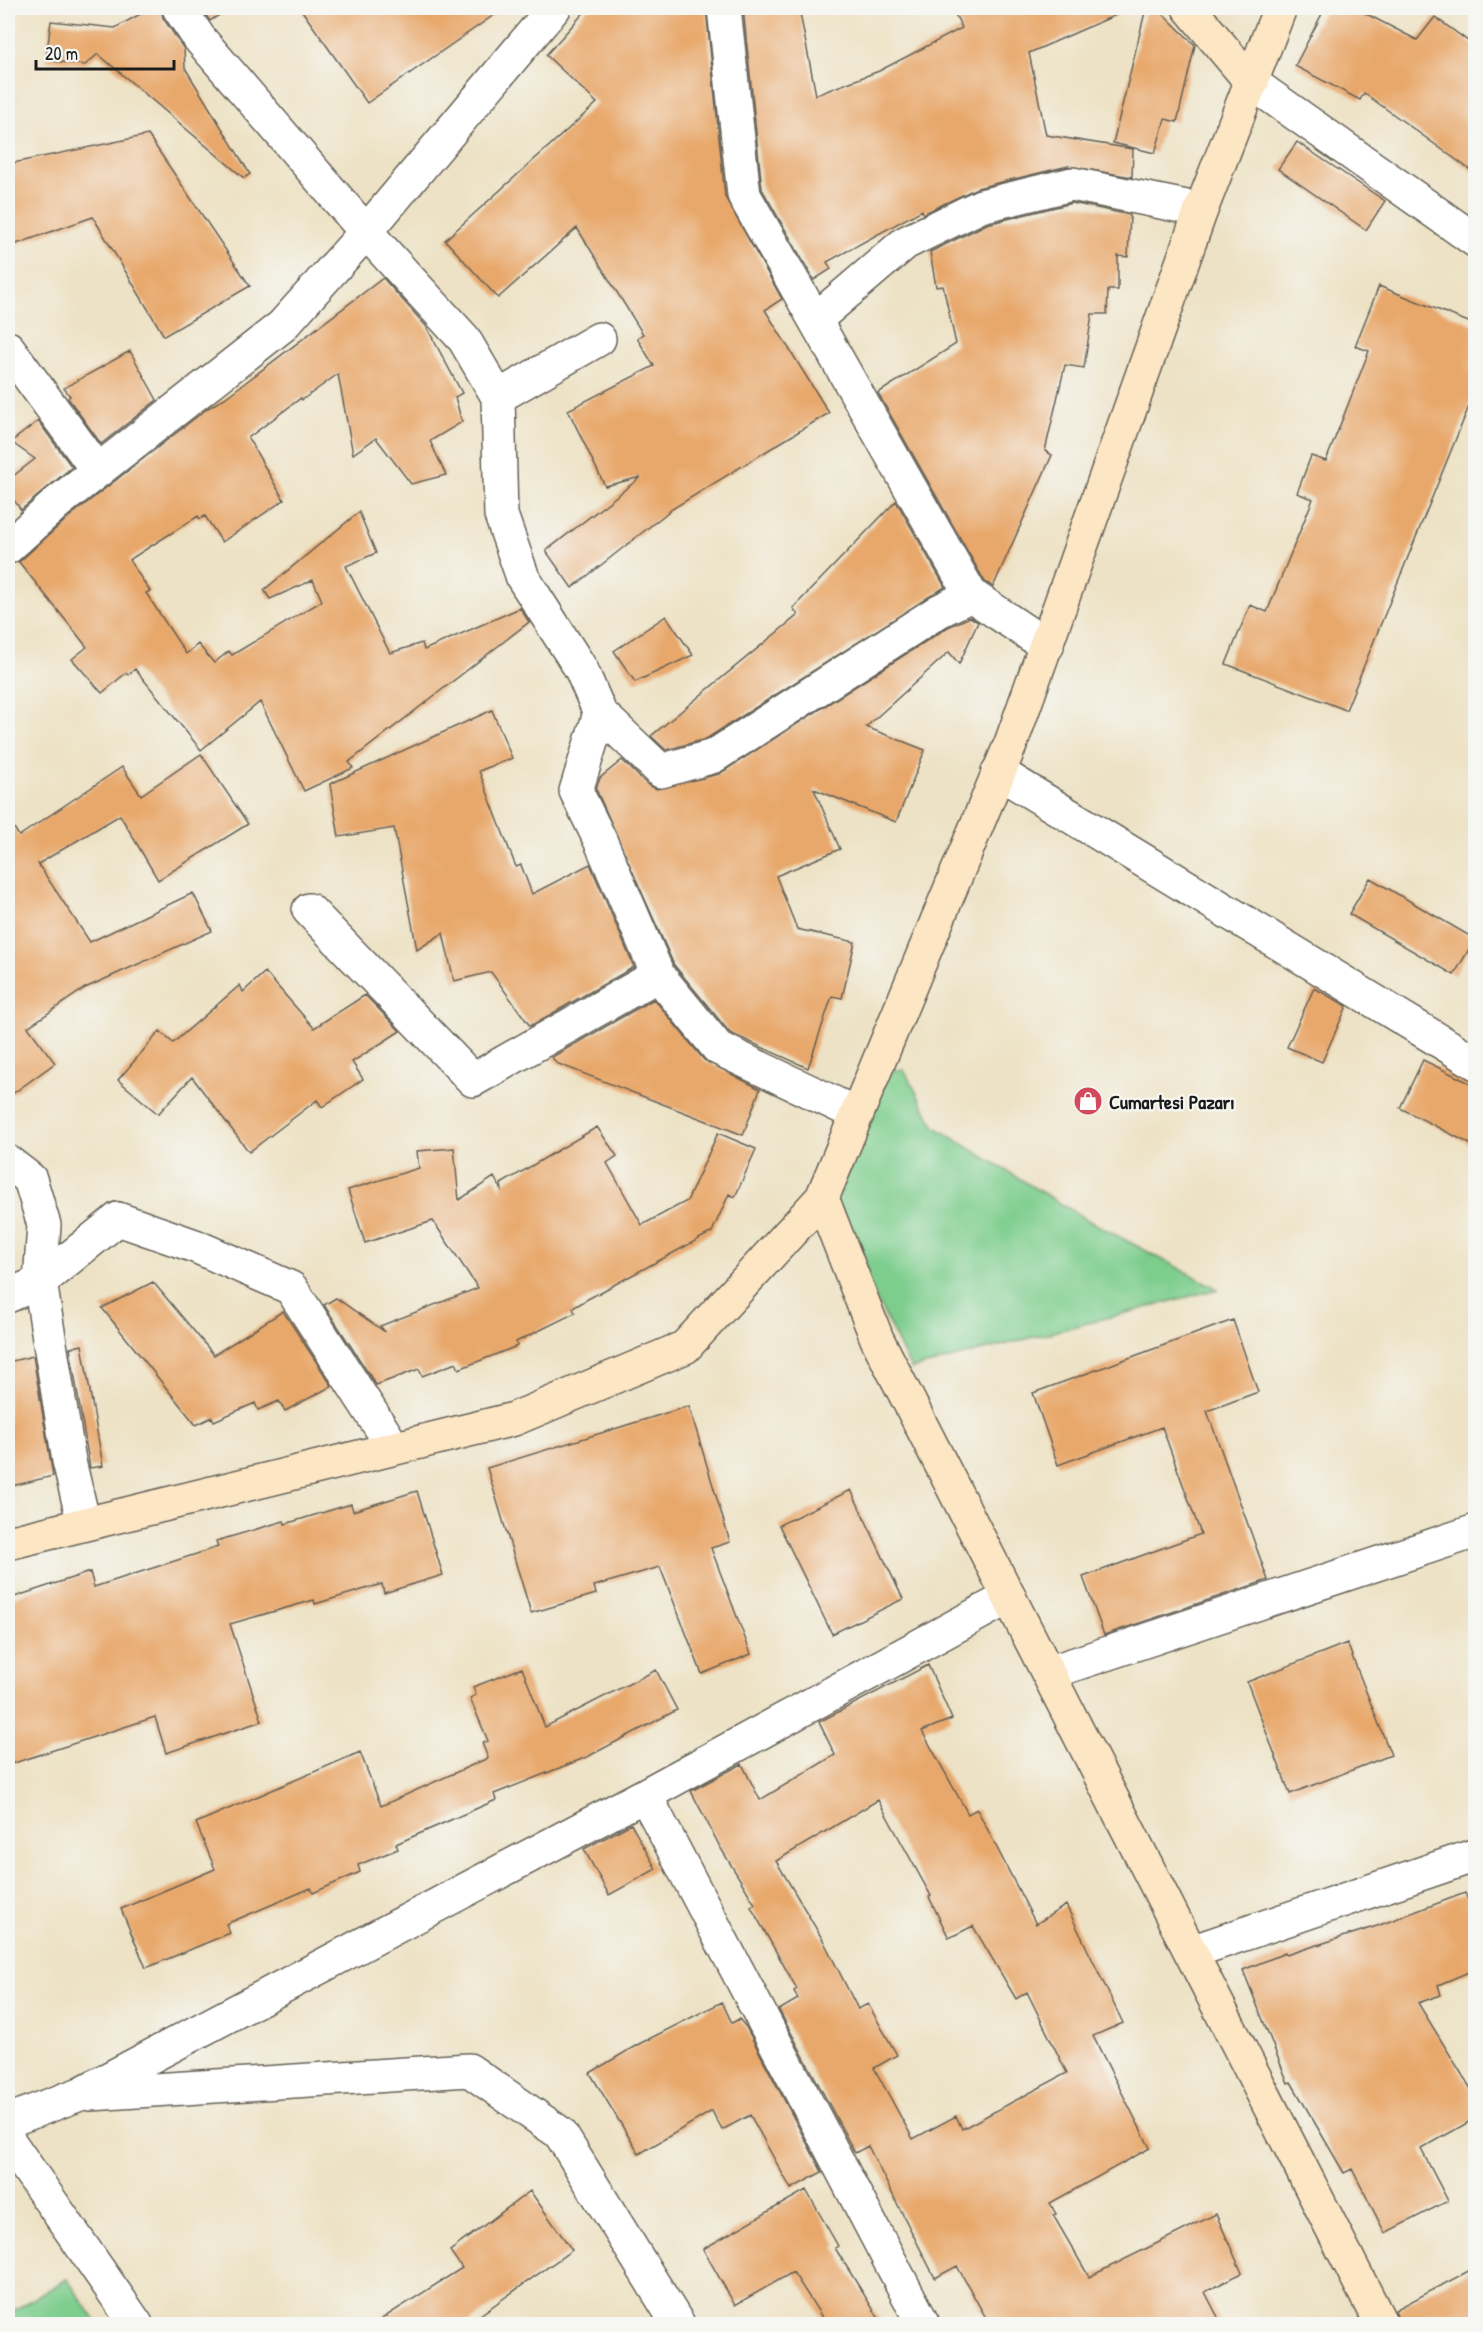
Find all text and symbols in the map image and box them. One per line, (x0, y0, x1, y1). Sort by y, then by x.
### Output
scale bar (36, 33, 174, 71)
text: 20 m (45, 41, 78, 66)
shop icon: Cumartesi Pazarı (1072, 1085, 1104, 1117)
place label: Cumartesi Pazarı (1109, 1088, 1235, 1115)

